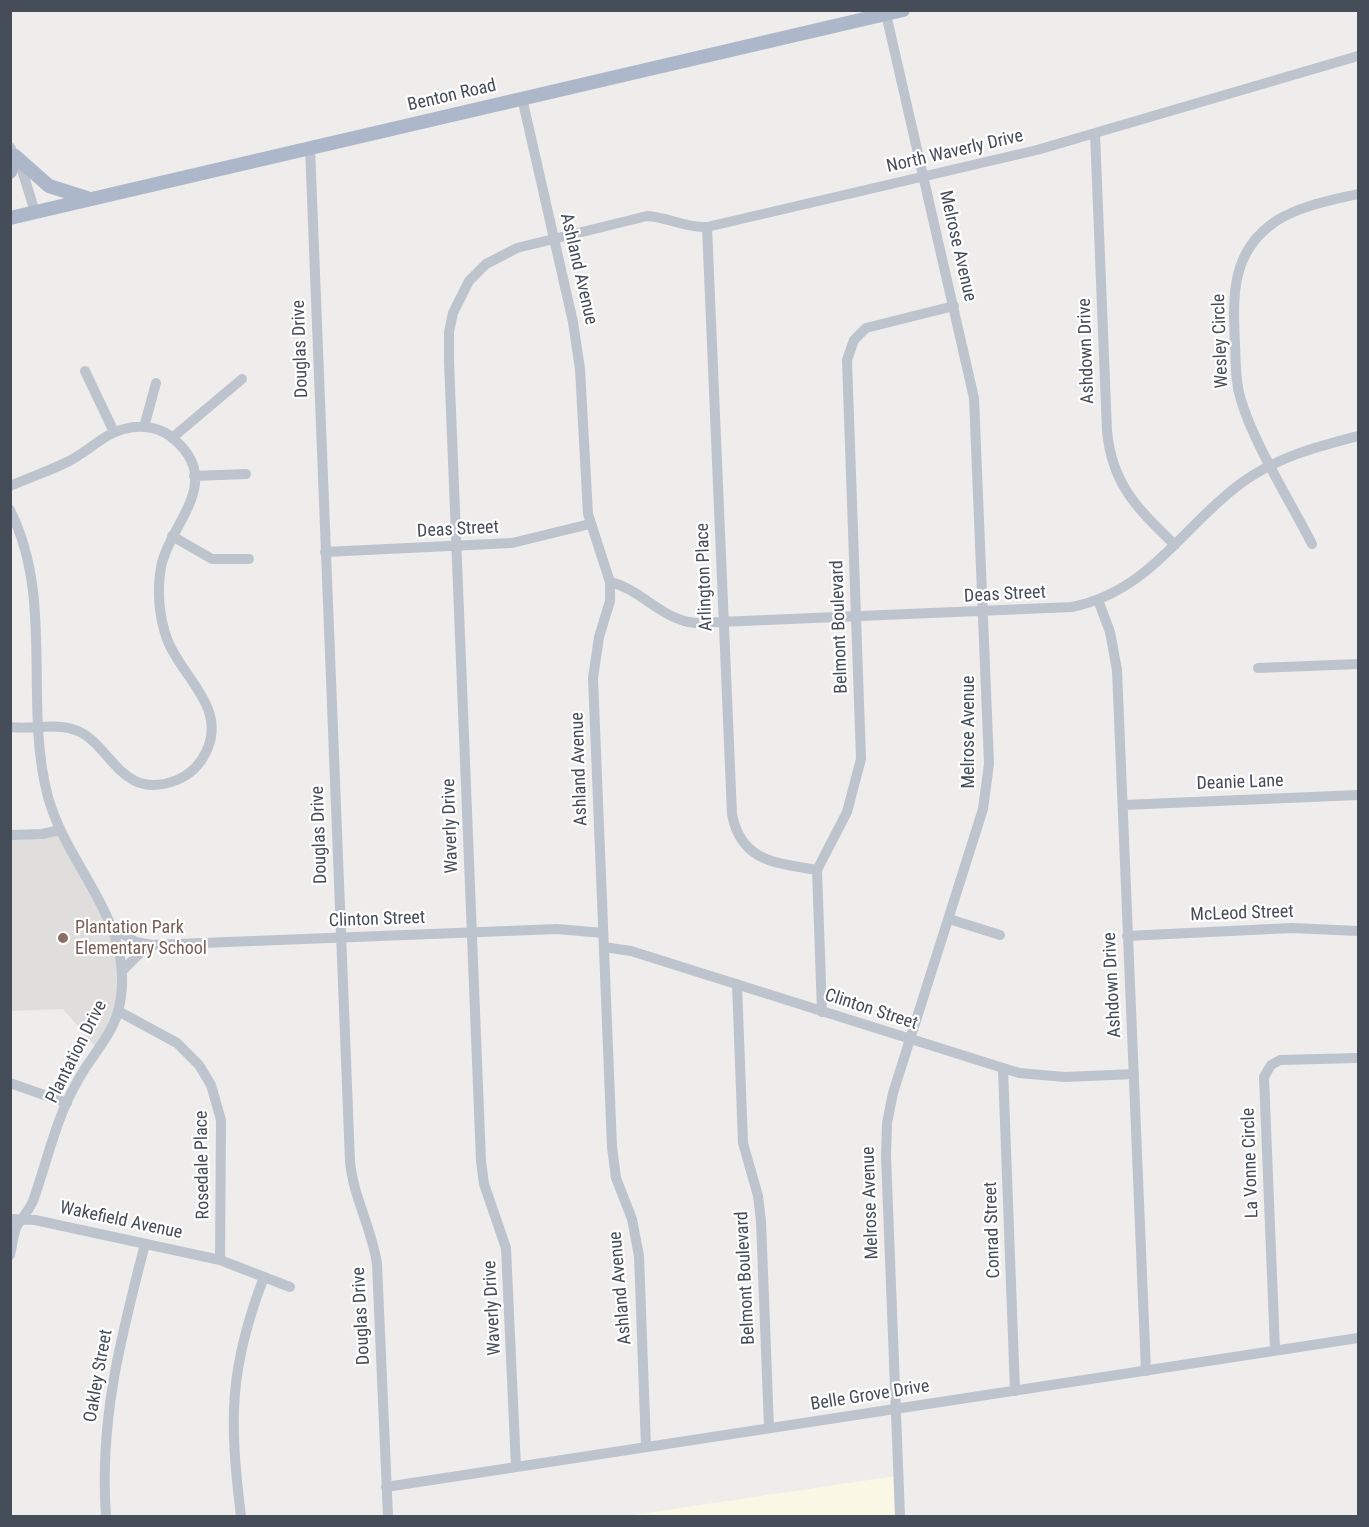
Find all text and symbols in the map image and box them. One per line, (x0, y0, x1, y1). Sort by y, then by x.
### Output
street label: Benton Road (406, 75, 498, 117)
street label: North Waverly Drive (885, 126, 1025, 178)
street label: Melrose Avenue (934, 188, 980, 304)
street label: Ashland Avenue (555, 211, 601, 327)
street label: Wesley Circle (1209, 293, 1233, 389)
street label: Ashdown Drive (1074, 298, 1100, 404)
street label: Douglas Drive (288, 300, 314, 398)
street label: Deas Street (417, 517, 499, 543)
street label: Arlington Place (692, 523, 718, 631)
street label: Belmont Boulevard (827, 560, 853, 694)
street label: Deas Street (964, 582, 1046, 608)
street label: Melrose Avenue (958, 675, 980, 789)
street label: Ashland Avenue (567, 712, 593, 826)
street label: Deanie Lane (1196, 771, 1284, 795)
street label: Waverly Drive (439, 778, 463, 874)
street label: Douglas Drive (307, 786, 333, 884)
street label: McLeod Street (1190, 901, 1294, 927)
street label: Clinton Street (328, 908, 426, 932)
place label: Plantation Park Elementary School (75, 917, 207, 960)
marker: Plantation Park Elementary School (56, 931, 70, 945)
street label: Ashdown Drive (1099, 932, 1127, 1038)
street label: Clinton Street (822, 985, 920, 1035)
street label: Plantation Drive (42, 997, 112, 1107)
street label: La Vonne Circle (1238, 1107, 1264, 1219)
street label: Rosedale Place (191, 1110, 215, 1220)
street label: Melrose Avenue (858, 1146, 884, 1260)
street label: Conrad Street (981, 1181, 1005, 1279)
street label: Wakefield Avenue (58, 1197, 184, 1245)
street label: Belmont Boulevard (732, 1211, 760, 1345)
street label: Ashland Avenue (605, 1230, 637, 1346)
street label: Waverly Drive (480, 1260, 506, 1356)
street label: Douglas Drive (349, 1267, 375, 1365)
street label: Oakley Street (80, 1328, 118, 1424)
street label: Belle Grove Drive (809, 1376, 931, 1416)

